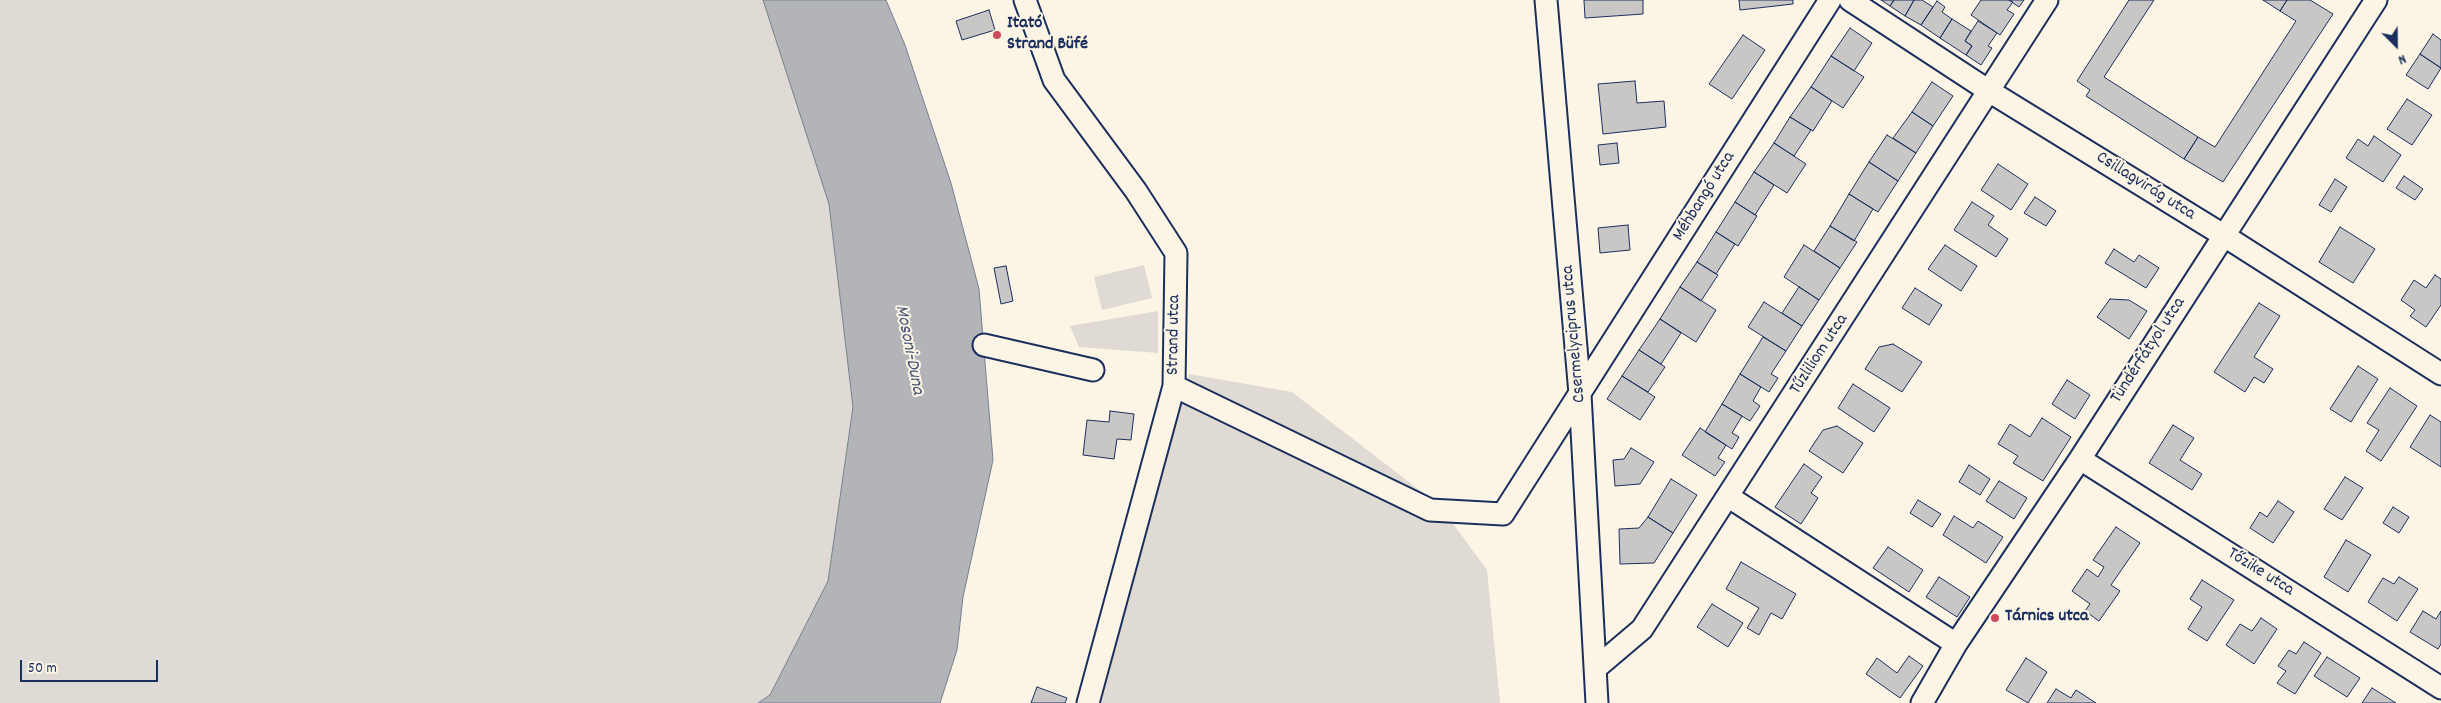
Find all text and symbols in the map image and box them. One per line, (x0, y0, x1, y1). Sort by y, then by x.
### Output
place label: Itató Strand Büfé (1007, 14, 1088, 56)
north arrow (2371, 20, 2421, 70)
marker: Itató Strand Büfé (991, 29, 1003, 41)
text: N (2395, 48, 2409, 69)
street label: Méhbangó utca (1669, 148, 1741, 246)
street label: Csillagvirág utca (2091, 148, 2199, 226)
street label: Csermelyciprus utca (1558, 264, 1592, 404)
street label: Strand utca (1163, 294, 1187, 376)
street label: Tündérfátyol utca (2107, 294, 2191, 408)
water label: Mosoni-Duna (888, 303, 928, 397)
street label: Tűzliliom utca (1786, 311, 1854, 399)
street label: Tőzike utca (2223, 544, 2297, 602)
place label: Tárnics utca (2005, 607, 2088, 629)
marker: Tárnics utca (1989, 612, 2001, 624)
scale bar (22, 650, 160, 682)
text: 50 m (28, 658, 57, 680)

